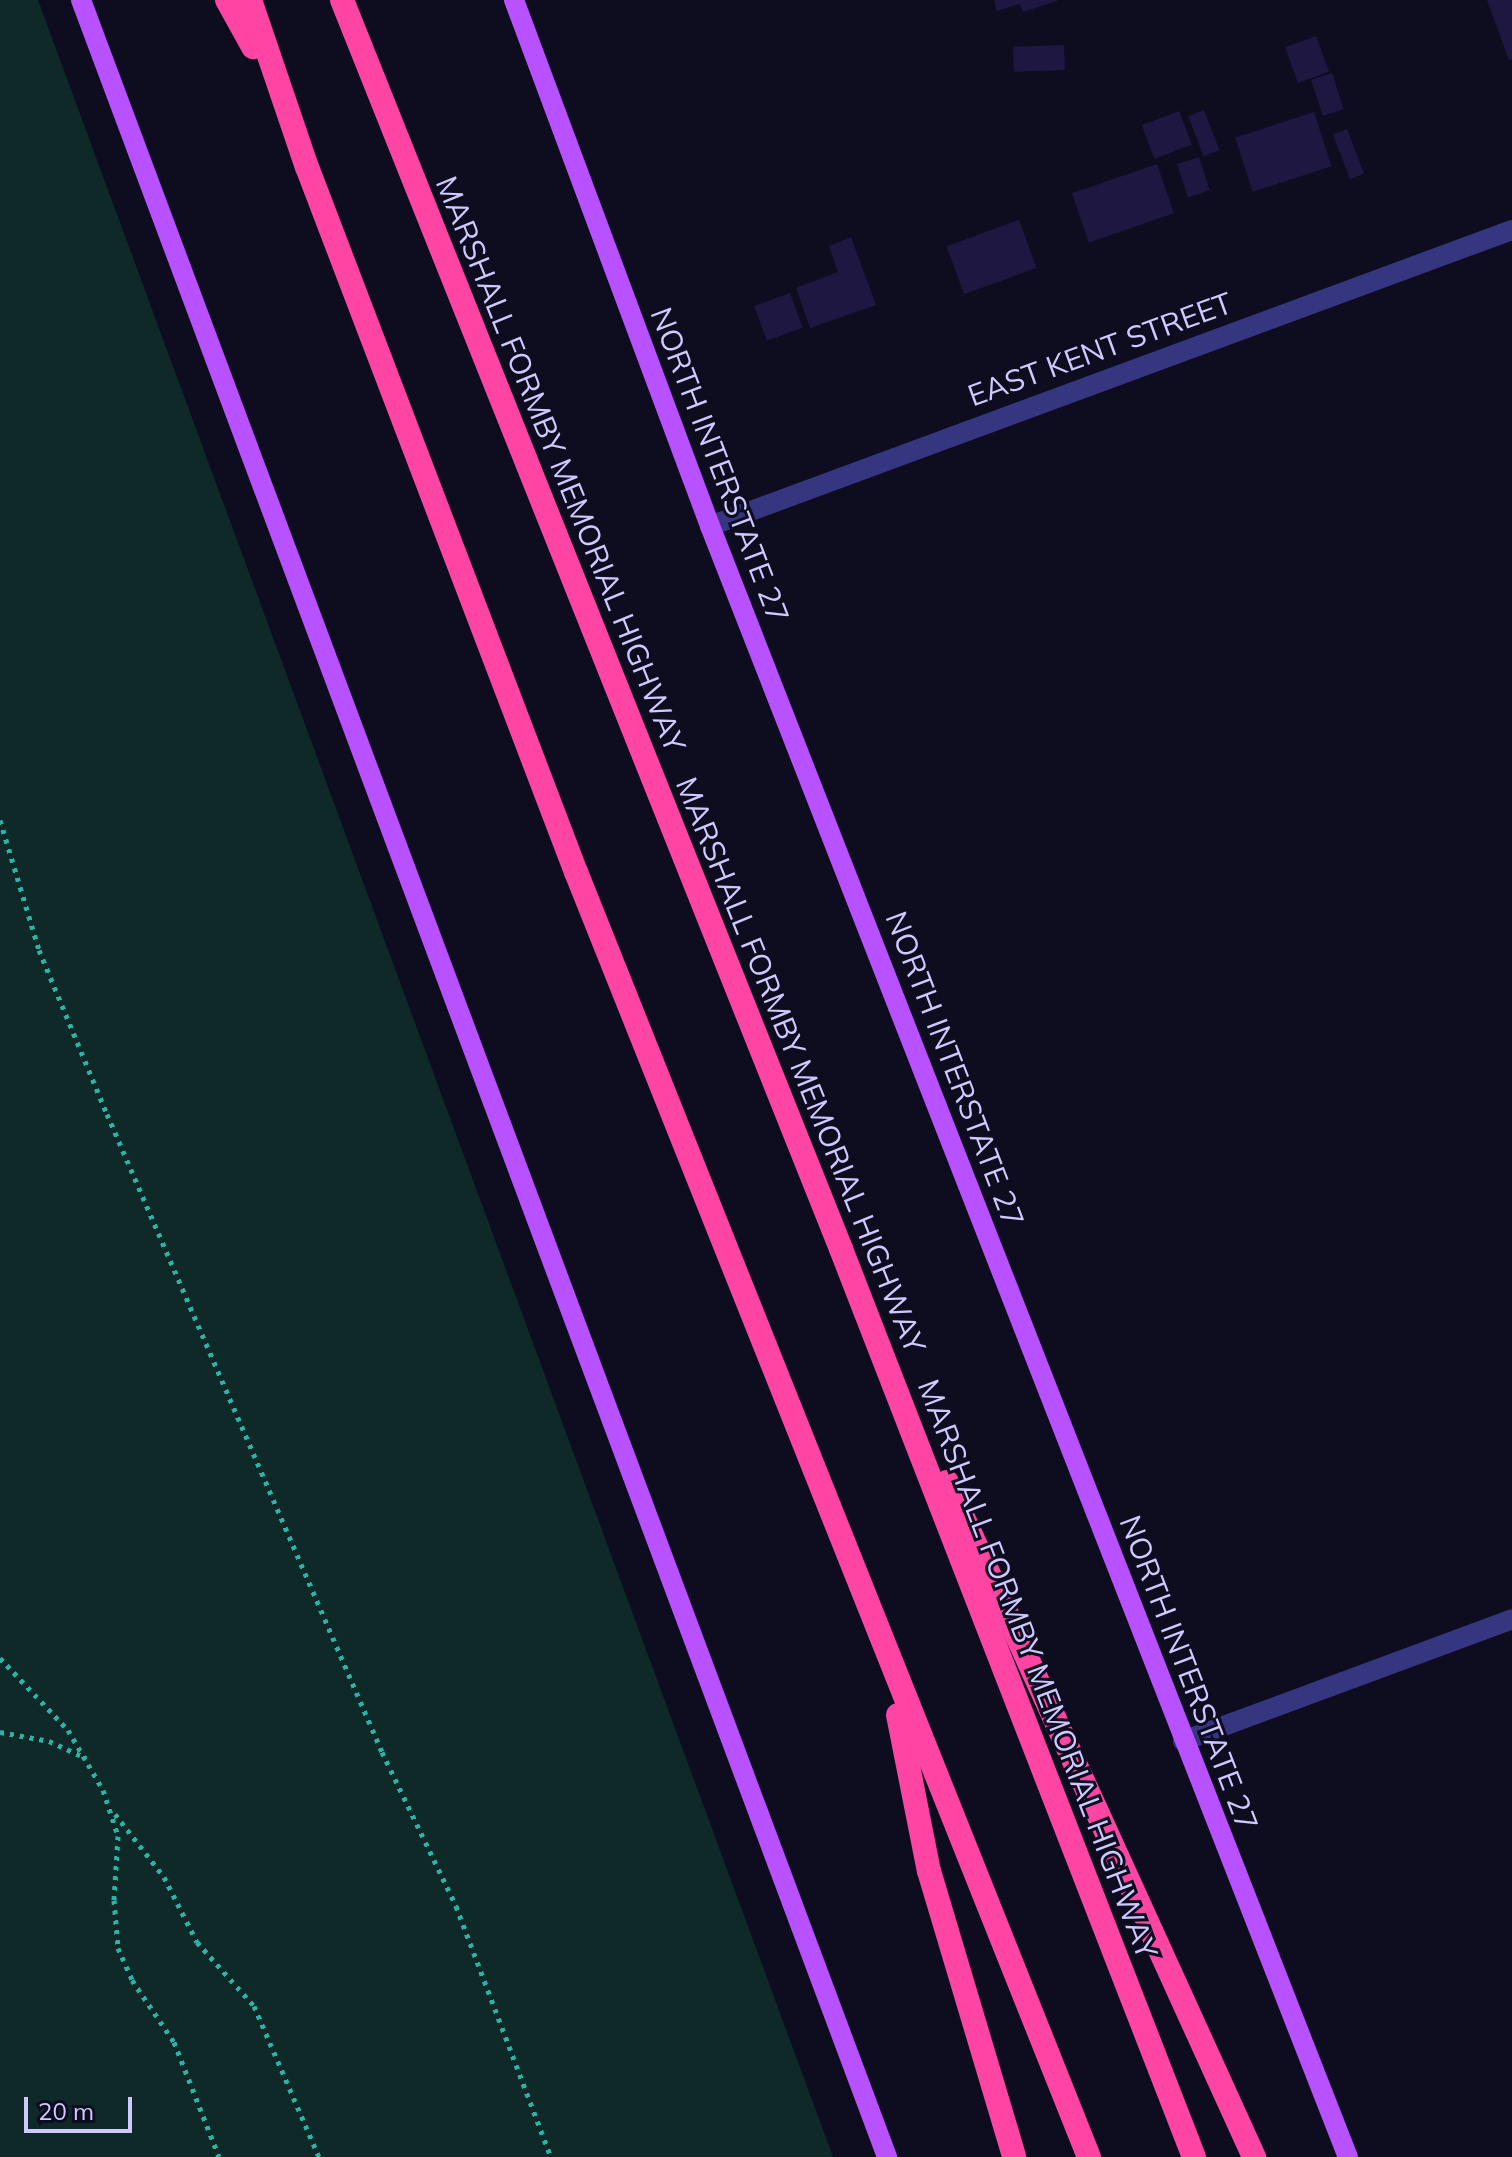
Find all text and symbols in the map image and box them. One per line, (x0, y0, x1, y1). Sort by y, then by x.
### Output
street label: MARSHALL FORMBY MEMORIAL HIGHWAY (429, 171, 693, 757)
street label: EAST KENT STREET (963, 284, 1237, 414)
street label: NORTH INTERSTATE 27 (643, 302, 797, 628)
street label: MARSHALL FORMBY MEMORIAL HIGHWAY (669, 772, 933, 1358)
street label: NORTH INTERSTATE 27 (878, 906, 1032, 1232)
street label: MARSHALL FORMBY MEMORIAL HIGHWAY (911, 1374, 1165, 1964)
street label: NORTH INTERSTATE 27 (1112, 1510, 1266, 1836)
scale bar (28, 2081, 136, 2131)
text: 20 m (38, 2096, 94, 2126)

